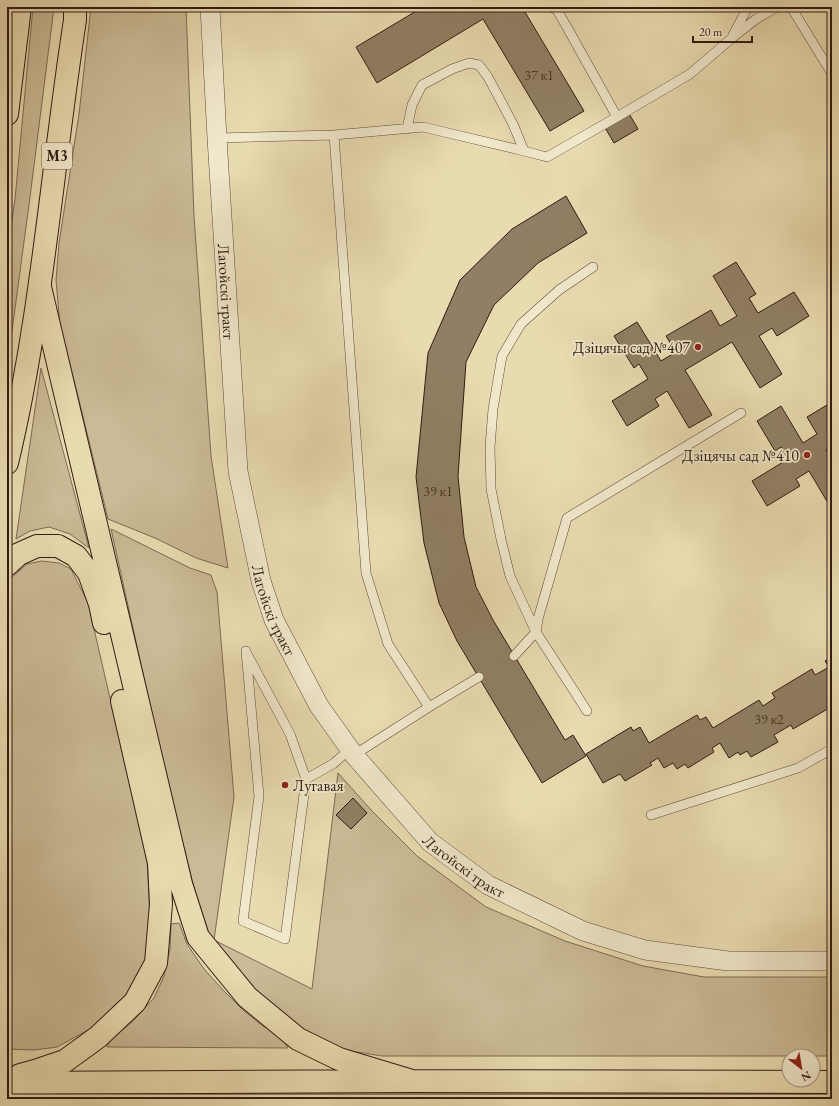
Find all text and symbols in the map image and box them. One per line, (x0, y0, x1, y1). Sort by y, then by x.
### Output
scale bar (693, 18, 752, 44)
text: 20 m (699, 24, 723, 40)
house number: 37 к1 (524, 66, 554, 84)
road number: М3 (42, 143, 72, 169)
street label: Лагойскі тракт (213, 243, 240, 341)
place label: Дзіцячы сад №407 (573, 337, 690, 358)
marker: Дзіцячы сад №407 (693, 342, 703, 352)
place label: Дзіцячы сад №410 (682, 445, 799, 466)
marker: Дзіцячы сад №410 (802, 450, 812, 460)
house number: 39 к1 (423, 482, 453, 500)
street label: Лагойскі тракт (247, 563, 301, 660)
house number: 39 к2 (754, 710, 784, 728)
place label: Лугавая (293, 775, 344, 796)
marker: Лугавая (280, 780, 290, 790)
street label: Лагойскі тракт (418, 831, 509, 903)
north arrow (781, 1048, 821, 1088)
text: N (799, 1068, 814, 1085)

